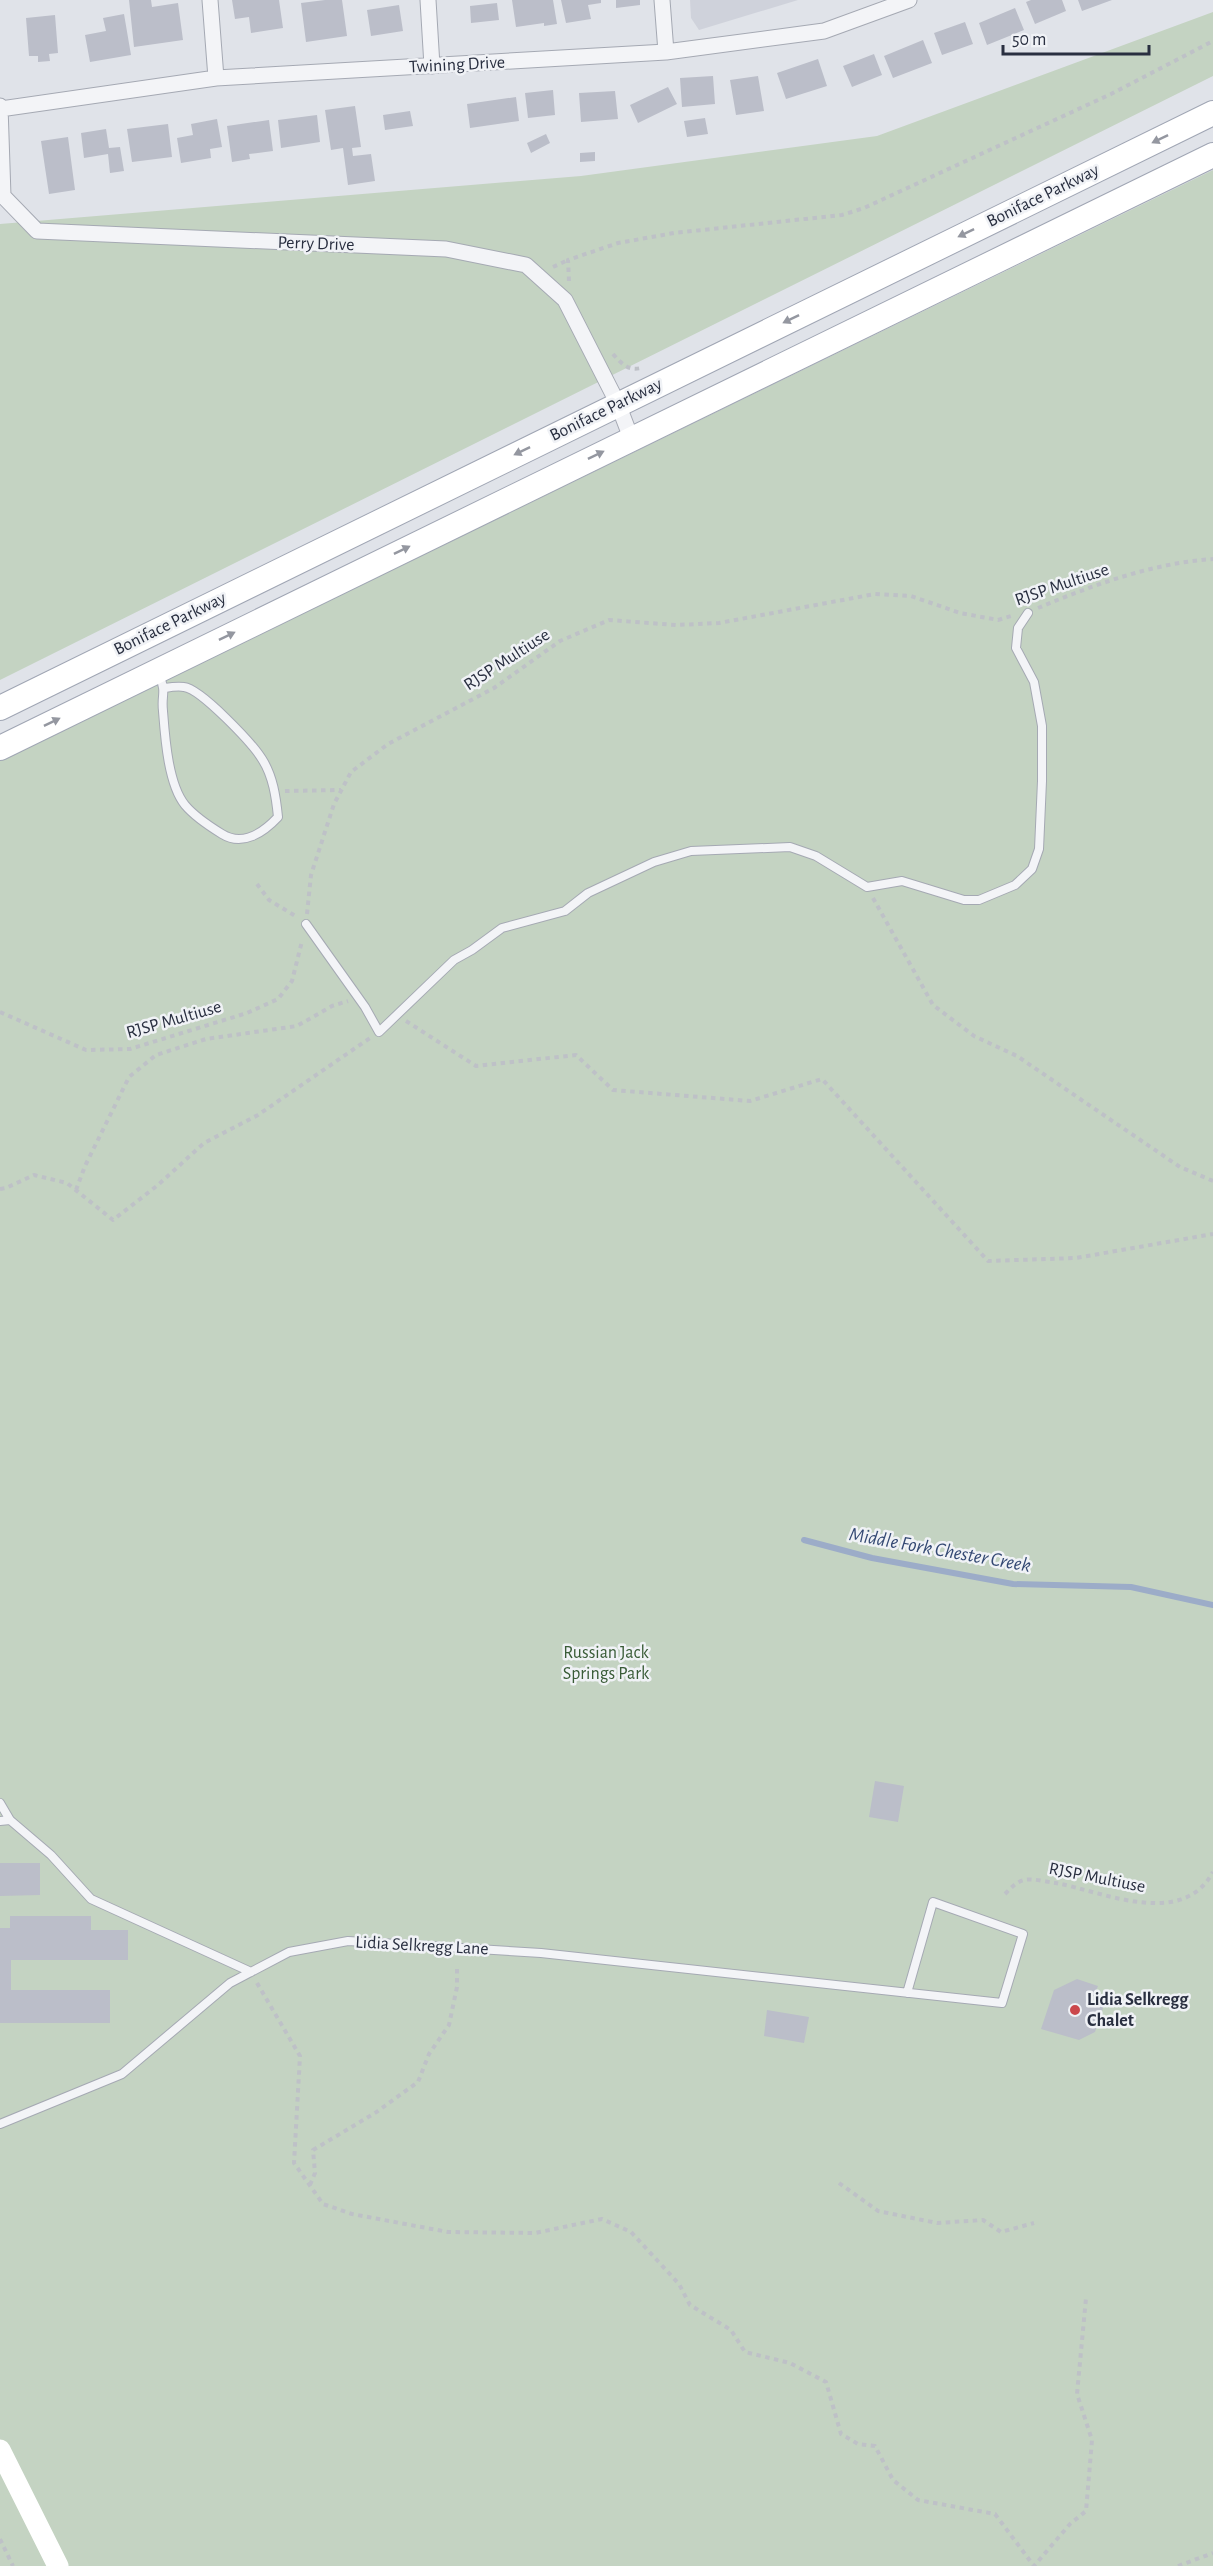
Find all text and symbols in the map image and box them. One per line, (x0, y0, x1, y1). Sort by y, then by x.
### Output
scale bar (1003, 18, 1148, 56)
text: 50 m (1012, 31, 1046, 49)
street label: Twining Drive (408, 53, 506, 77)
one-way arrow (1152, 134, 1169, 143)
street label: Boniface Parkway (984, 161, 1102, 231)
one-way arrow (958, 229, 975, 238)
street label: Perry Drive (277, 234, 355, 254)
one-way arrow (783, 314, 800, 324)
street label: Boniface Parkway (547, 375, 665, 445)
one-way arrow (513, 446, 530, 456)
one-way arrow (588, 450, 605, 460)
one-way arrow (394, 546, 411, 555)
street label: RJSP Multiuse (1013, 561, 1111, 609)
street label: Boniface Parkway (111, 589, 229, 659)
street label: RJSP Multiuse (461, 626, 553, 694)
one-way arrow (219, 632, 236, 641)
one-way arrow (44, 718, 61, 727)
street label: RJSP Multiuse (124, 998, 224, 1042)
water label: Middle Fork Chester Creek (848, 1524, 1032, 1576)
park label: Russian Jack Springs Park (563, 1644, 650, 1683)
street label: RJSP Multiuse (1047, 1860, 1147, 1896)
street label: Lidia Selkregg Lane (355, 1934, 489, 1958)
place label: Lidia Selkregg Chalet (1087, 1991, 1189, 2030)
marker: Lidia Selkregg Chalet (1068, 2003, 1082, 2017)

